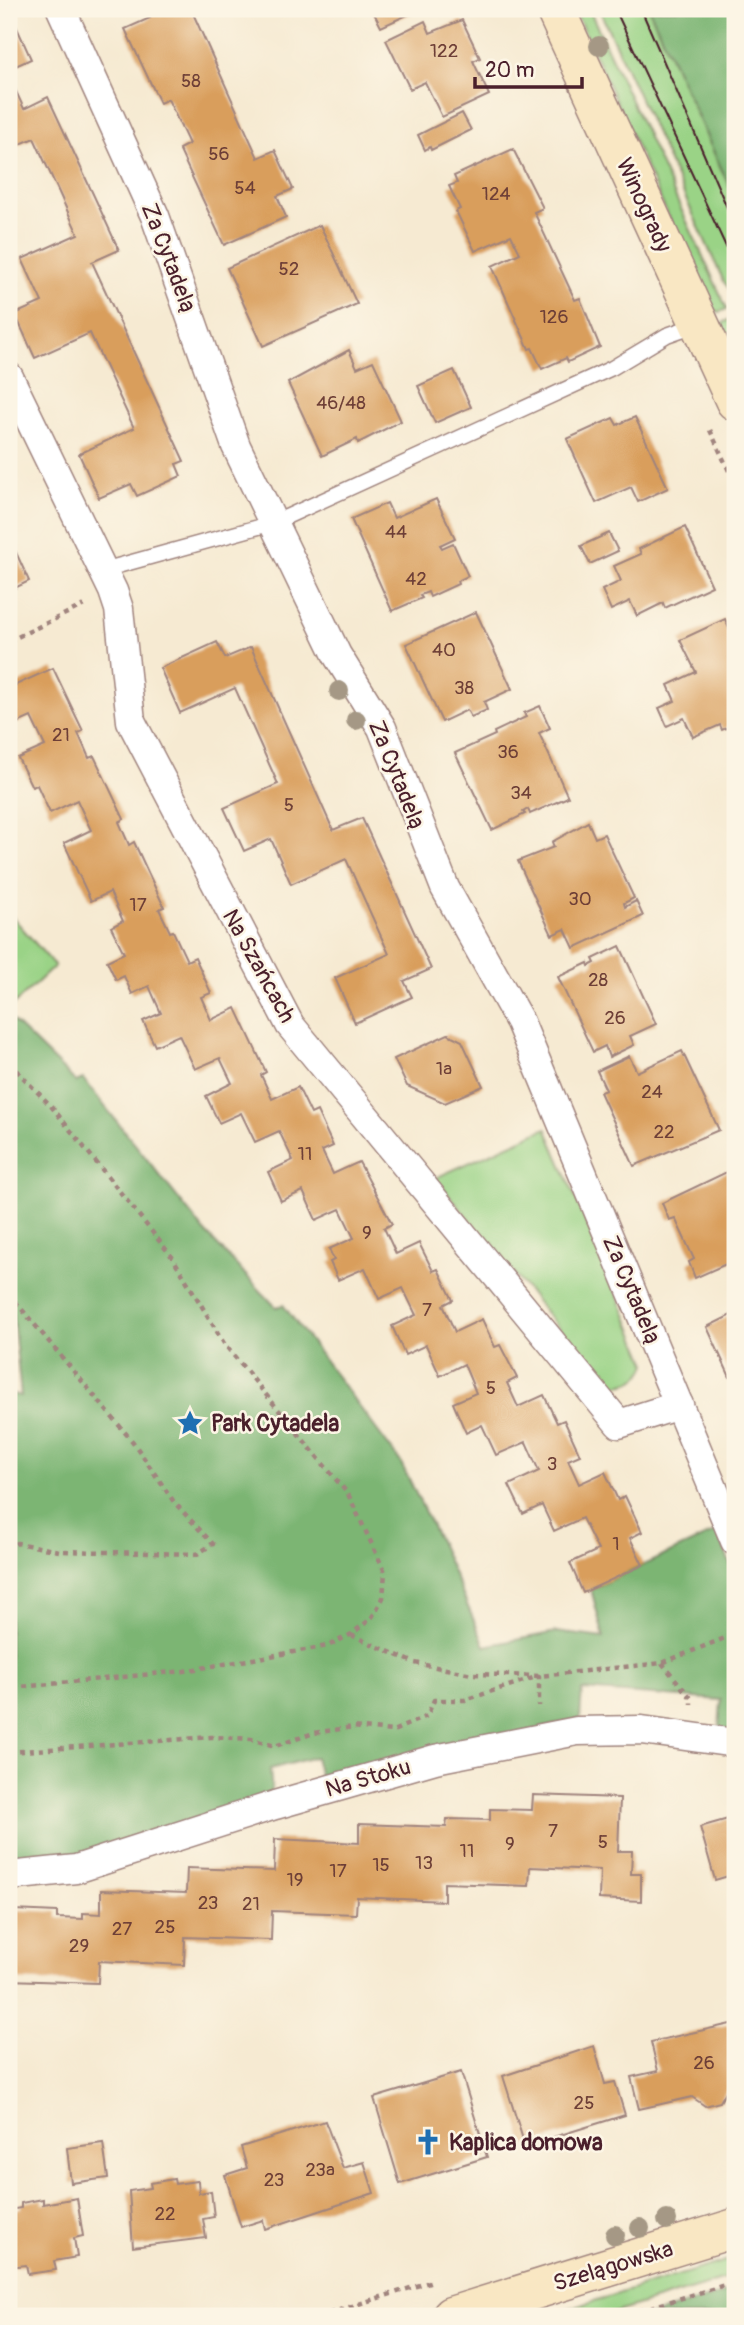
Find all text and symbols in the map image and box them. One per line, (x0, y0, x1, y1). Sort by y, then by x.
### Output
house number: 122 (430, 39, 458, 63)
scale bar (475, 46, 581, 90)
text: 20 m (485, 57, 534, 84)
house number: 58 (181, 69, 201, 93)
house number: 56 (208, 142, 230, 166)
street label: Winogrady (610, 153, 679, 257)
house number: 54 (234, 176, 256, 200)
house number: 124 (481, 182, 511, 206)
street label: Za Cytadelą (135, 199, 203, 317)
house number: 52 (279, 257, 299, 281)
house number: 126 (539, 305, 569, 329)
house number: 46/48 (316, 391, 366, 415)
house number: 44 (385, 520, 407, 544)
house number: 42 (405, 567, 427, 591)
house number: 40 (432, 638, 456, 662)
house number: 38 (454, 676, 474, 700)
street label: Za Cytadelą (362, 716, 432, 834)
house number: 21 (52, 723, 70, 747)
house number: 36 (497, 740, 519, 764)
house number: 34 (510, 781, 532, 805)
house number: 5 (284, 793, 294, 817)
house number: 30 (568, 887, 592, 911)
house number: 17 (129, 893, 147, 917)
street label: Na Szańcach (216, 904, 302, 1028)
house number: 28 (588, 968, 608, 992)
house number: 26 (604, 1006, 626, 1030)
house number: 1a (436, 1057, 452, 1081)
house number: 24 (641, 1080, 663, 1104)
house number: 22 (653, 1120, 675, 1144)
house number: 11 (298, 1142, 312, 1166)
house number: 9 (362, 1221, 372, 1245)
street label: Za Cytadelą (596, 1231, 668, 1349)
house number: 7 (422, 1298, 432, 1322)
house number: 5 (486, 1376, 496, 1400)
place icon: Park Cytadela (175, 1408, 205, 1438)
place label: Park Cytadela (211, 1409, 340, 1438)
house number: 3 (547, 1452, 557, 1476)
house number: 1 (612, 1532, 620, 1556)
street label: Na Stoku (322, 1752, 414, 1804)
house number: 7 (548, 1819, 558, 1843)
house number: 5 (598, 1830, 608, 1854)
house number: 9 (505, 1832, 515, 1856)
house number: 11 (460, 1839, 474, 1863)
house number: 13 (415, 1851, 433, 1875)
house number: 15 (372, 1853, 390, 1877)
house number: 17 (329, 1859, 347, 1883)
house number: 19 (286, 1868, 304, 1892)
house number: 23 (198, 1891, 218, 1915)
house number: 21 (242, 1892, 260, 1916)
house number: 25 (155, 1915, 175, 1939)
house number: 27 (112, 1917, 132, 1941)
house number: 29 (69, 1934, 89, 1958)
house number: 26 (693, 2051, 715, 2075)
house number: 25 (574, 2091, 594, 2115)
church icon: Kaplica domowa (413, 2127, 443, 2157)
place label: Kaplica domowa (449, 2128, 603, 2157)
house number: 23a (305, 2158, 335, 2182)
house number: 23 (264, 2168, 284, 2192)
house number: 22 (154, 2202, 176, 2226)
street label: Szelągowska (550, 2234, 676, 2298)

